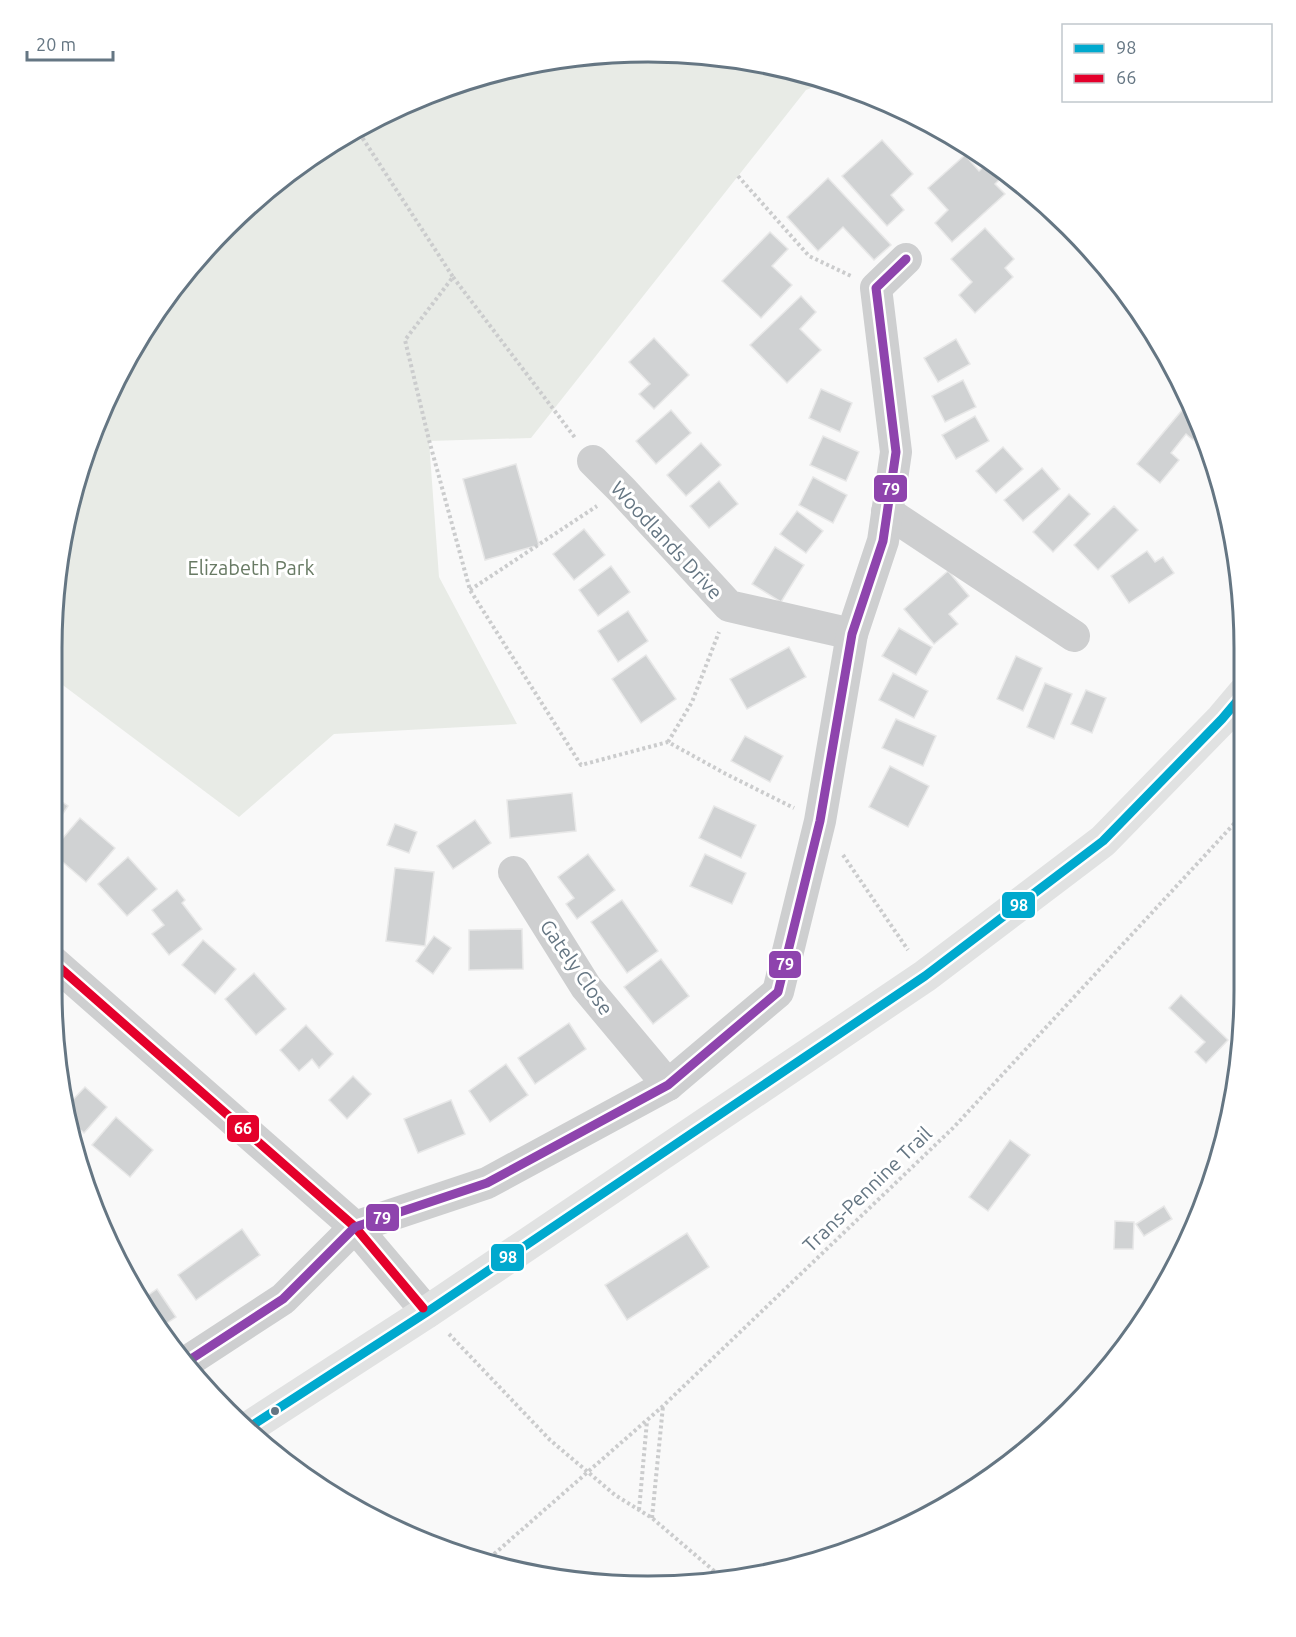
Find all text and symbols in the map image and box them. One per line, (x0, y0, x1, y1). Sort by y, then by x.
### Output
scale bar (27, 24, 112, 62)
legend (1062, 24, 1272, 102)
text: 20 m (36, 34, 76, 54)
text: 98 (1116, 37, 1136, 57)
text: 66 (1116, 67, 1136, 87)
line badge: 79 (873, 474, 908, 503)
street label: Woodlands Drive (607, 476, 727, 604)
text: 79 (882, 480, 900, 498)
park label: Elizabeth Park (187, 556, 315, 579)
line badge: 98 (1001, 891, 1036, 919)
text: 98 (1010, 896, 1028, 914)
street label: Gately Close (536, 915, 618, 1019)
line badge: 79 (768, 950, 802, 979)
text: 79 (776, 955, 794, 973)
line badge: 66 (226, 1114, 260, 1143)
text: 66 (234, 1119, 252, 1137)
street label: Trans-Pennine Trail (798, 1122, 936, 1256)
line badge: 79 (365, 1203, 400, 1232)
text: 79 (373, 1209, 391, 1227)
line badge: 98 (490, 1243, 525, 1272)
text: 98 (499, 1248, 517, 1266)
unlabelled marker (269, 1405, 281, 1417)

